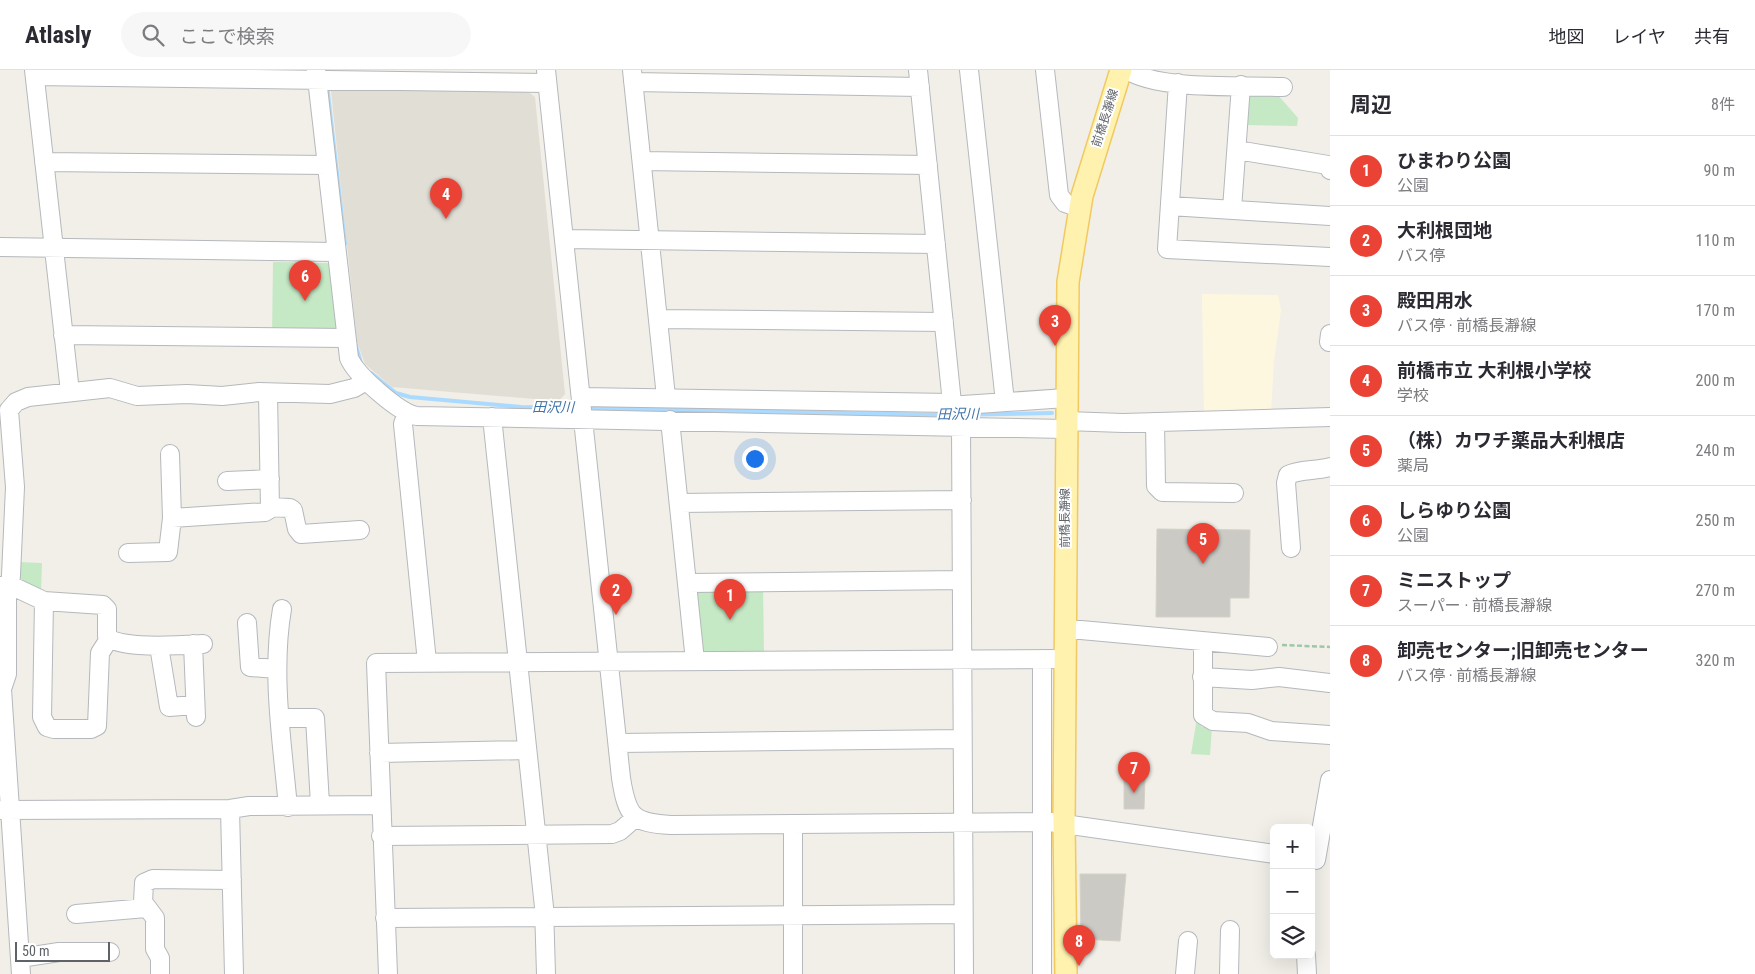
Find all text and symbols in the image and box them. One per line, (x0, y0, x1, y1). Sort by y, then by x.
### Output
search box (121, 12, 471, 57)
text: Atlasly (25, 21, 91, 49)
icon: search (139, 21, 167, 49)
text: ここで検索 (179, 25, 275, 48)
text: 地図 (1549, 26, 1585, 47)
text: レイヤ (1613, 26, 1666, 47)
text: 共有 (1694, 26, 1730, 47)
street label: 前橋長瀞線 (1089, 87, 1121, 149)
text: 周辺 (1350, 93, 1392, 117)
text: 8件 (1711, 95, 1735, 114)
text: ひまわり公園 (1397, 149, 1511, 172)
text: 1 (1362, 161, 1370, 180)
text: 90 m (1703, 161, 1735, 180)
text: 公園 (1397, 176, 1429, 195)
pin: 4 (430, 178, 462, 219)
text: 大利根団地 (1397, 219, 1492, 242)
text: 2 (1362, 231, 1370, 250)
text: 110 m (1696, 231, 1735, 250)
text: バス停 (1397, 246, 1445, 265)
pin: 6 (289, 260, 321, 301)
text: 殿田用水 (1397, 289, 1473, 312)
text: 3 (1362, 301, 1370, 320)
text: 170 m (1696, 301, 1735, 320)
pin: 3 (1039, 305, 1071, 346)
text: バス停 · 前橋長瀞線 (1397, 316, 1536, 335)
text: 前橋市立 大利根小学校 (1397, 359, 1591, 382)
text: 4 (1362, 371, 1370, 390)
text: 200 m (1696, 371, 1735, 390)
text: 学校 (1397, 386, 1429, 405)
water label: 田沢川 (532, 399, 576, 415)
water label: 田沢川 (937, 406, 981, 422)
text: （株）カワチ薬品大利根店 (1397, 429, 1625, 452)
text: 5 (1362, 441, 1370, 460)
text: 240 m (1696, 441, 1735, 460)
your location (742, 446, 768, 472)
text: 薬局 (1397, 456, 1429, 475)
street label: 前橋長瀞線 (1058, 488, 1072, 548)
text: しらゆり公園 (1397, 499, 1511, 522)
text: 6 (1362, 511, 1370, 530)
text: 250 m (1696, 511, 1735, 530)
pin: 5 (1187, 523, 1219, 564)
text: 公園 (1397, 526, 1429, 545)
text: ミニストップ (1397, 569, 1511, 592)
pin: 2 (600, 574, 632, 615)
pin: 1 (714, 579, 746, 620)
text: 7 (1362, 581, 1370, 600)
text: 270 m (1696, 581, 1735, 600)
text: スーパー · 前橋長瀞線 (1397, 596, 1552, 615)
text: 卸売センター;旧卸売センター (1397, 639, 1649, 662)
text: 8 (1362, 651, 1370, 670)
text: 320 m (1696, 651, 1735, 670)
text: バス停 · 前橋長瀞線 (1397, 666, 1536, 685)
pin: 7 (1118, 752, 1150, 793)
map controls (1270, 824, 1315, 959)
button: + (1270, 824, 1315, 869)
button: − (1270, 869, 1315, 914)
button: layers (1270, 914, 1315, 959)
pin: 8 (1063, 925, 1095, 966)
scale bar (15, 939, 110, 962)
text: 50 m (22, 943, 50, 959)

